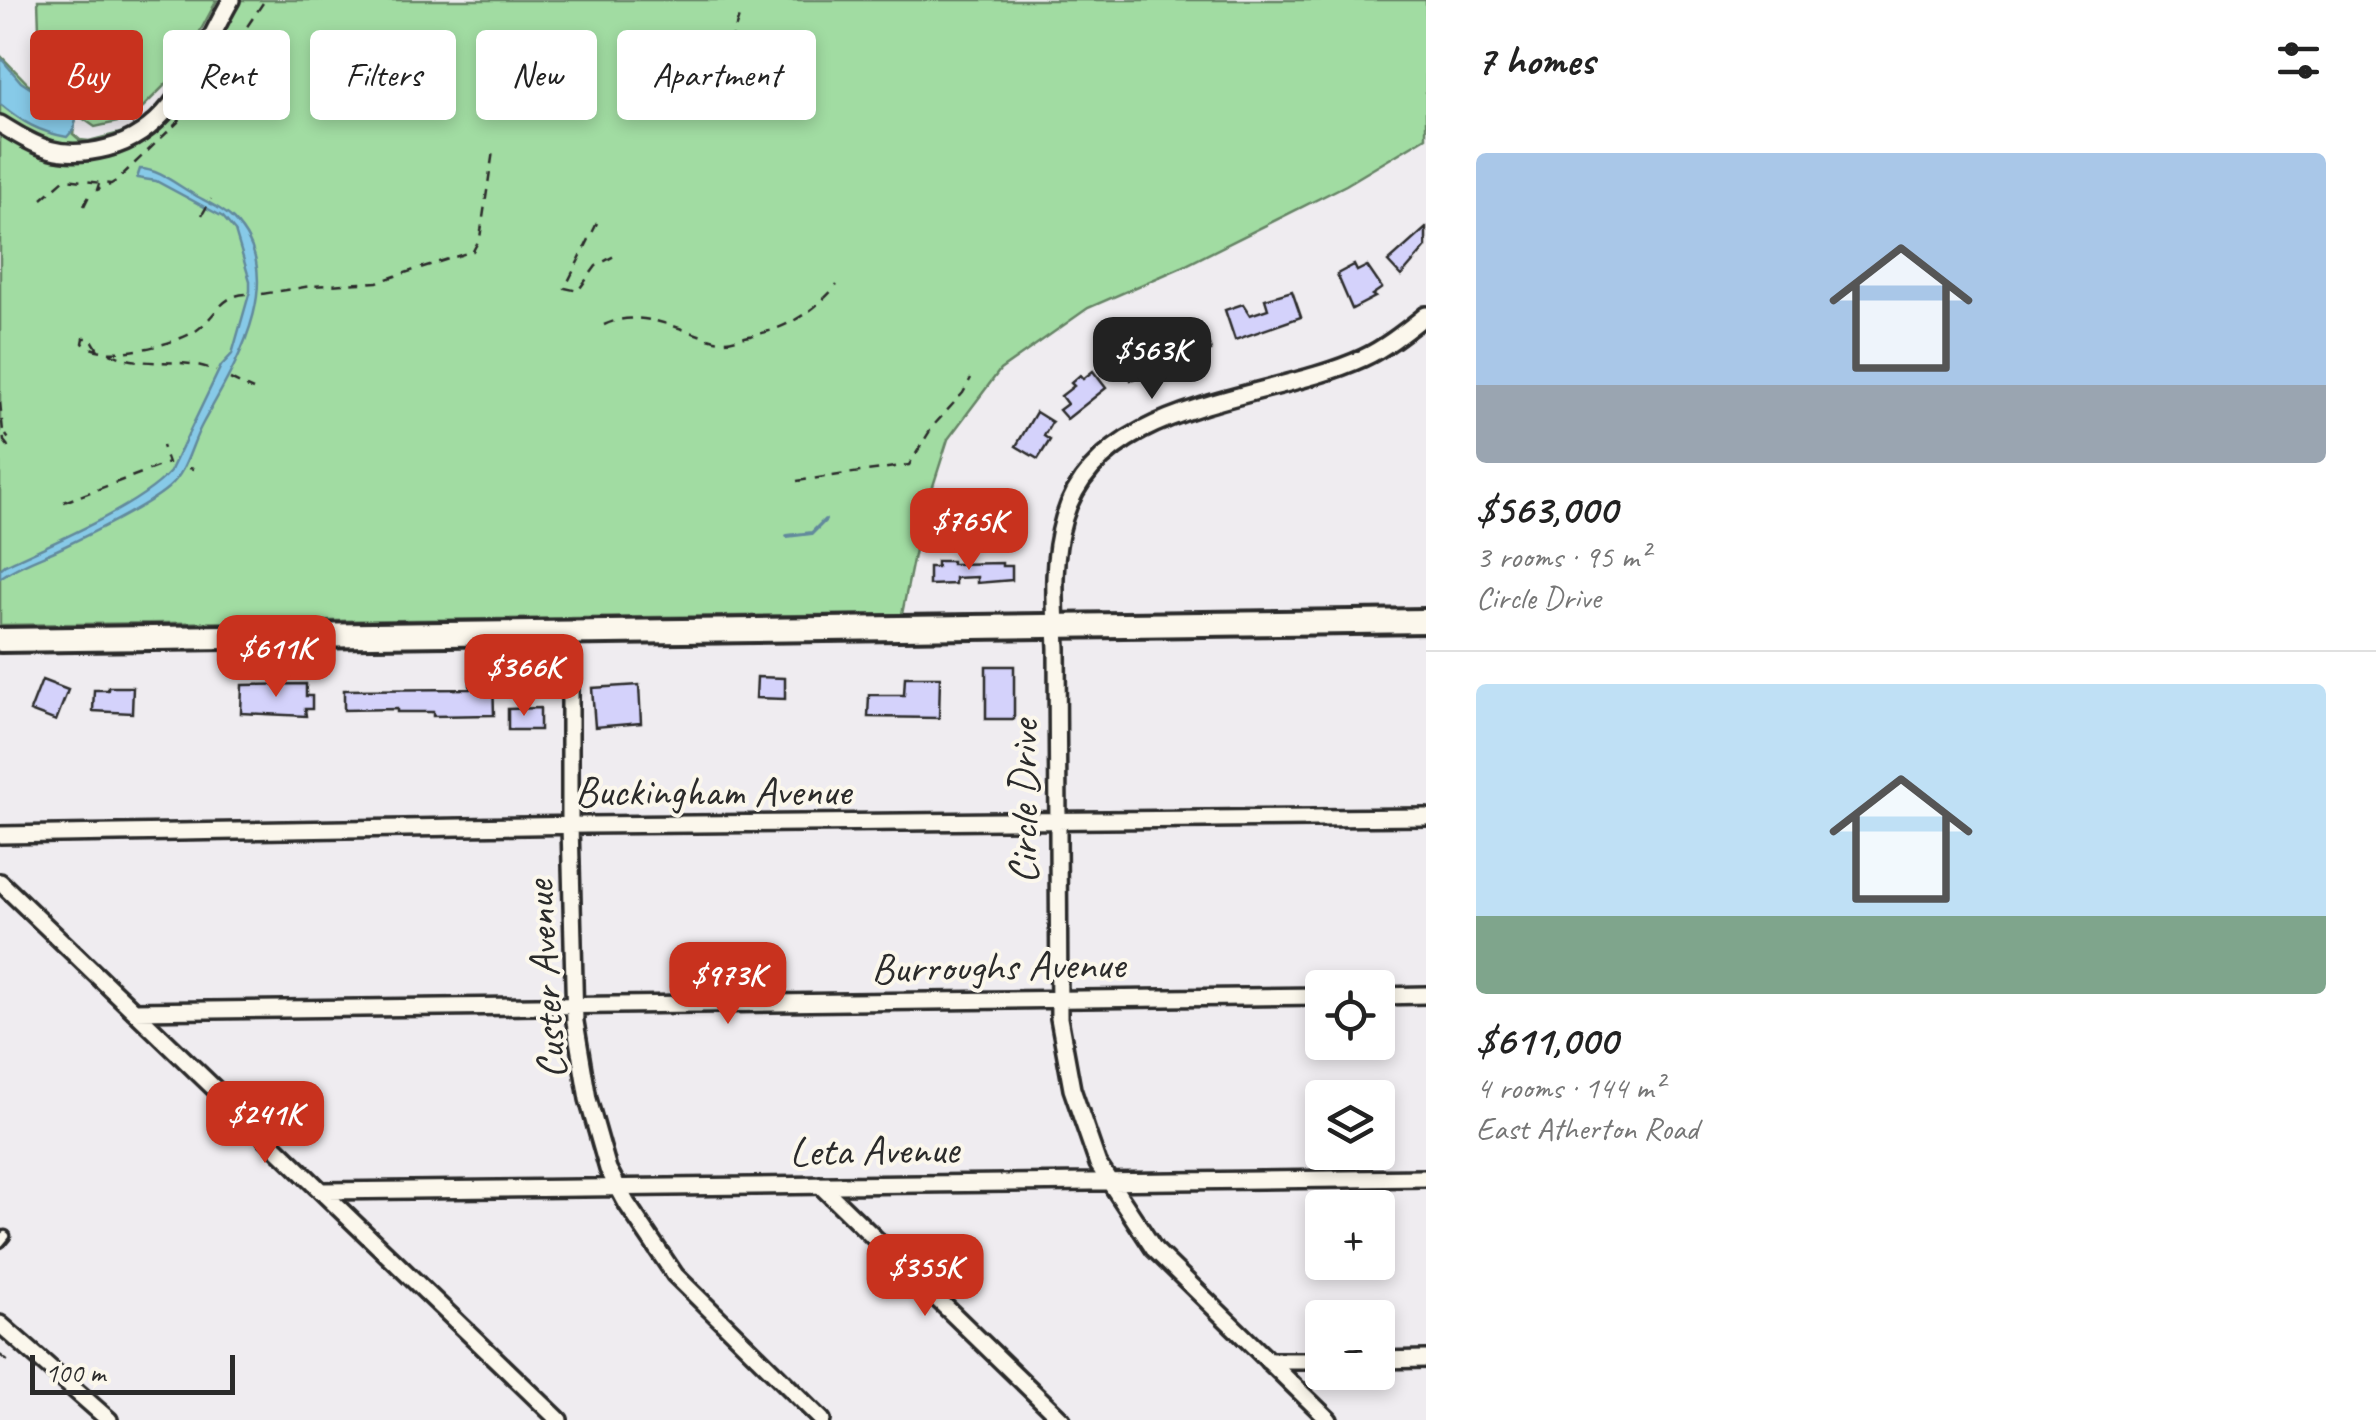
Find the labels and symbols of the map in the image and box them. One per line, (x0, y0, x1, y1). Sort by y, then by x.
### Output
pin: $563K (1082, 317, 1222, 402)
pin: $765K (899, 488, 1039, 573)
pin: $611K (206, 615, 346, 700)
pin: $366K (454, 634, 594, 719)
street label: Circle Drive (997, 717, 1050, 884)
street label: Buckingham Avenue (575, 765, 853, 818)
street label: Custer Avenue (512, 877, 579, 1081)
street label: Burroughs Avenue (871, 938, 1128, 995)
pin: $973K (658, 942, 798, 1027)
pin: $241K (195, 1081, 335, 1166)
street label: Leta Avenue (789, 1122, 961, 1178)
pin: $355K (855, 1234, 995, 1319)
scale bar (30, 1350, 235, 1394)

